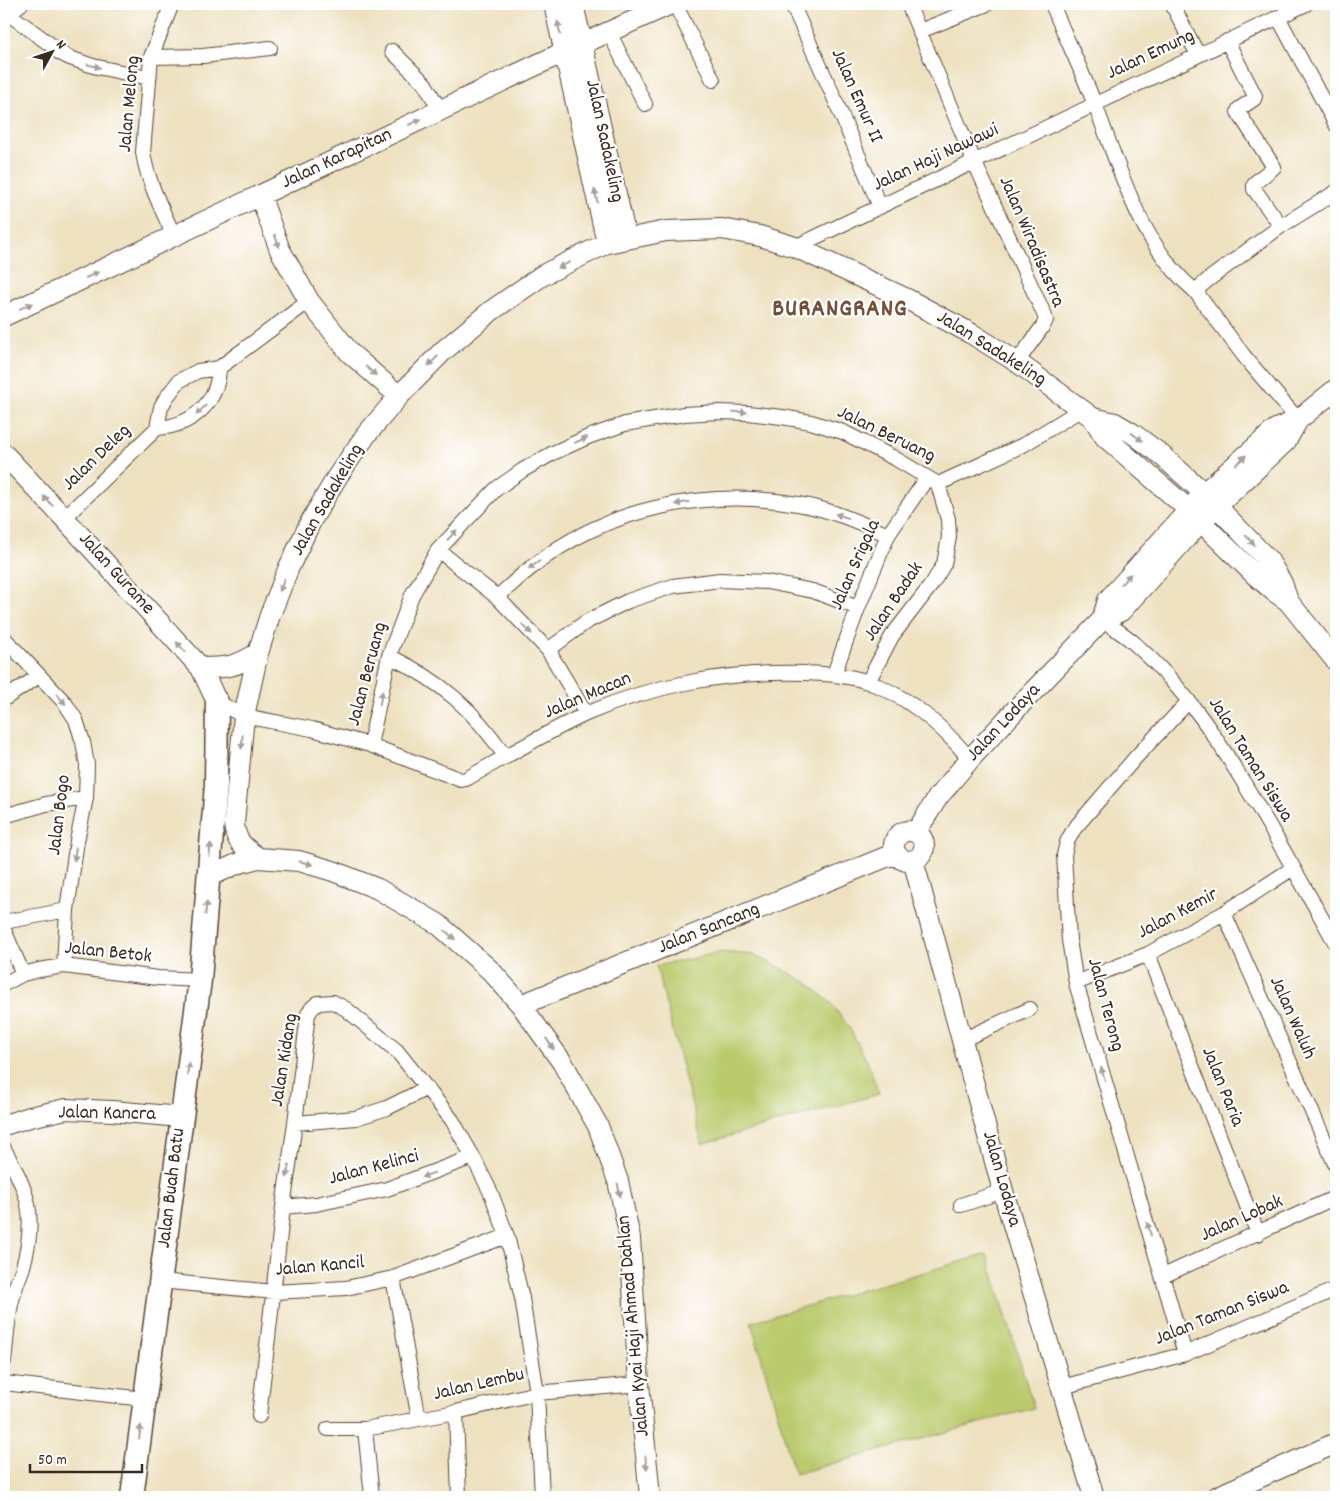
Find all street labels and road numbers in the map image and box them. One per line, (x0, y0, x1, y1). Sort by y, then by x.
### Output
street label: Jalan Emung (1102, 22, 1200, 88)
street label: Jalan Emur II (823, 44, 889, 148)
street label: Jalan Melong (112, 55, 148, 153)
street label: Jalan Sadakeling (577, 77, 631, 205)
street label: Jalan Haji Nawawi (869, 116, 1004, 199)
street label: Jalan Karapitan (277, 121, 397, 197)
street label: Jalan Wiradisastra (991, 172, 1071, 312)
street label: Jalan Sadakeling (931, 304, 1051, 394)
street label: Jalan Beruang (832, 399, 940, 471)
street label: Jalan Deleg (56, 418, 138, 498)
street label: Jalan Sadakeling (285, 439, 371, 561)
street label: Jalan Srigala (824, 515, 889, 615)
street label: Jalan Gurame (71, 526, 161, 622)
street label: Jalan Badak (857, 557, 931, 647)
street label: Jalan Beruang (341, 619, 395, 729)
street label: Jalan Macan (540, 665, 636, 727)
street label: Jalan Lodaya (960, 677, 1048, 768)
street label: Jalan Taman Siswa (1200, 692, 1300, 828)
street label: Jalan Bogo (41, 773, 79, 857)
street label: Jalan Kemir (1133, 881, 1224, 947)
street label: Jalan Sancang (654, 896, 764, 962)
street label: Jalan Betok (63, 935, 153, 971)
street label: Jalan Terong (1079, 955, 1131, 1055)
street label: Jalan Waluh (1261, 972, 1323, 1064)
street label: Jalan Kidang (264, 1011, 306, 1109)
street label: Jalan Paria (1193, 1043, 1251, 1132)
street label: Jalan Kancra (58, 1099, 157, 1129)
street label: Jalan Buah Batu (151, 1126, 193, 1250)
street label: Jalan Lodaya (974, 1128, 1028, 1231)
street label: Jalan Kelinci (326, 1142, 422, 1193)
street label: Jalan Lobak (1196, 1188, 1288, 1250)
street label: Jalan Kyai Haji Ahmad Dahlan (610, 1214, 658, 1438)
street label: Jalan Kancil (274, 1249, 366, 1285)
street label: Jalan Taman Siswa (1151, 1274, 1294, 1354)
street label: Jalan Lembu (431, 1361, 527, 1409)

